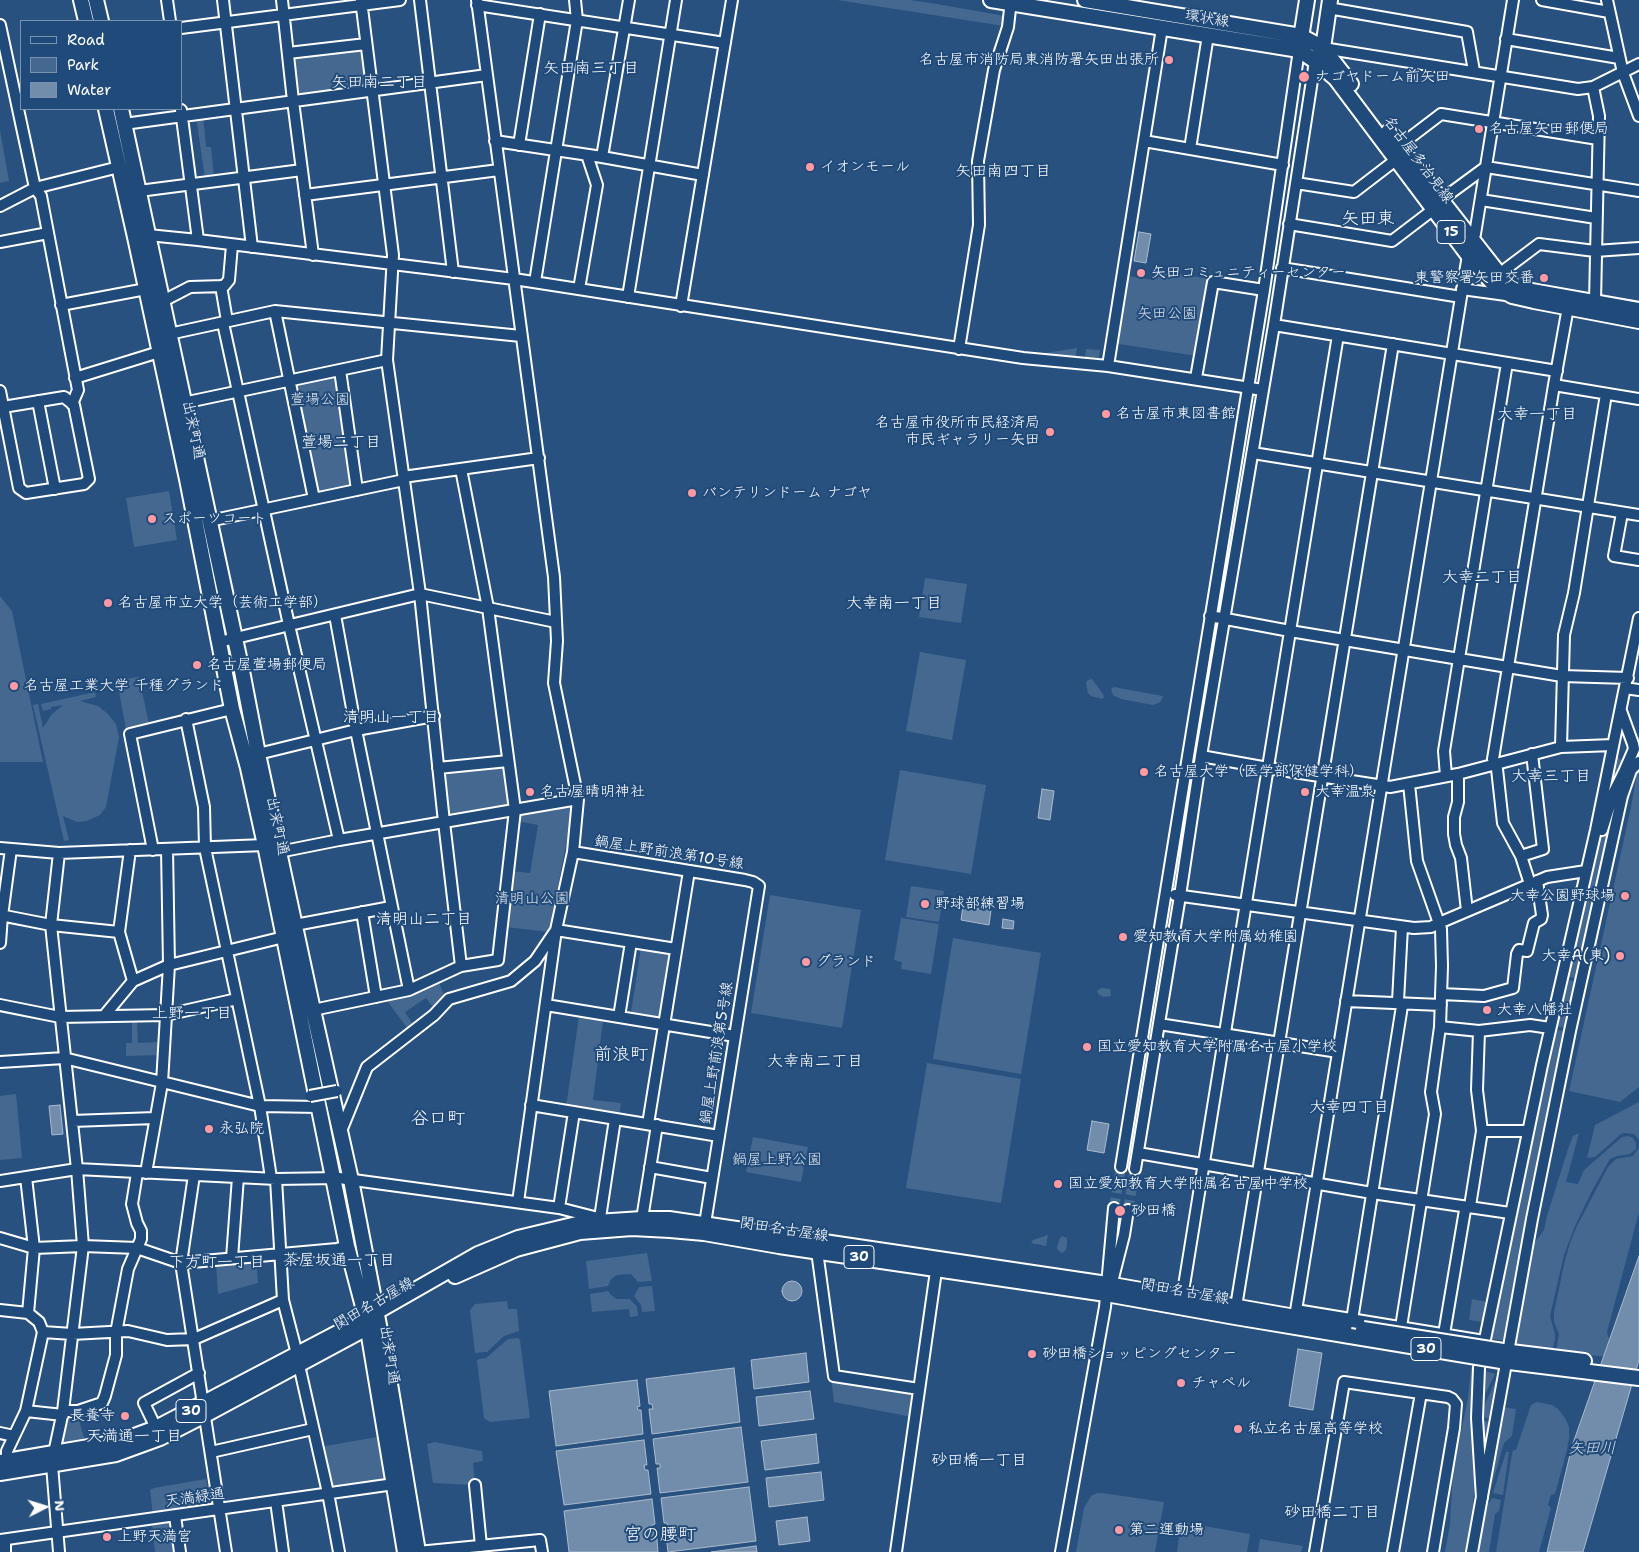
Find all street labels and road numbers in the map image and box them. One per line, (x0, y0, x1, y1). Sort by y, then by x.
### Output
street label: 環状線 (1183, 7, 1231, 31)
street label: 名古屋多治見線 (1379, 113, 1457, 207)
road number: 15 (1437, 220, 1465, 243)
street label: 出来町通 (178, 399, 208, 461)
street label: 出来町通 (262, 795, 292, 857)
street label: 鍋屋上野前浪第10号線 (593, 832, 745, 874)
street label: 鍋屋上野前浪第5号線 (697, 980, 737, 1126)
street label: 関田名古屋線 (738, 1214, 830, 1246)
road number: 30 (844, 1246, 874, 1268)
street label: 関田名古屋線 (331, 1274, 417, 1334)
street label: 関田名古屋線 (1139, 1275, 1231, 1309)
street label: 出来町通 (375, 1324, 403, 1386)
road number: 30 (1411, 1338, 1441, 1360)
road number: 30 (176, 1400, 206, 1422)
street label: 天満緑通 (164, 1485, 226, 1511)

